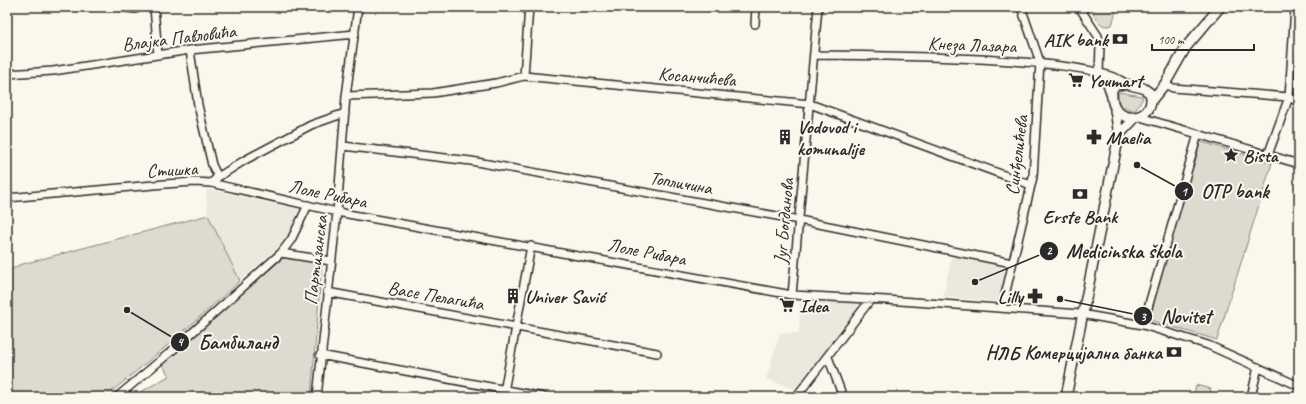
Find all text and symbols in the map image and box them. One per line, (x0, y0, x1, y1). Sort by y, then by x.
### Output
street label: Влајка Павловића (121, 19, 239, 57)
scale bar (1152, 26, 1254, 52)
place label: AIK bank (1044, 28, 1110, 52)
bank icon: AIK bank (1111, 30, 1129, 48)
street label: Кнеза Лазара (927, 31, 1018, 59)
text: 100 m (1158, 32, 1185, 48)
street label: Косанчићева (657, 62, 738, 92)
place label: Youmart (1088, 69, 1145, 93)
supermarket icon: Youmart (1067, 71, 1085, 89)
street label: Синђелићева (1000, 113, 1034, 196)
place label: Vodovod i komunalije (797, 115, 866, 161)
place label: Maelia (1106, 126, 1152, 150)
building icon: Vodovod i komunalije (776, 128, 794, 146)
pharmacy icon: Maelia (1085, 128, 1103, 146)
place label: Bista (1243, 144, 1279, 168)
place icon: Bista (1222, 146, 1240, 164)
street label: Стишка (146, 157, 199, 183)
street label: Топличина (648, 166, 716, 201)
street label: Лоле Рибара (287, 174, 370, 214)
callout: OTP bank (1174, 175, 1277, 207)
street label: Југ Богданова (768, 176, 800, 266)
text: OTP bank (1201, 179, 1270, 204)
text: 1 (1181, 184, 1188, 200)
bank icon: Erste Bank (1071, 185, 1089, 203)
place label: Erste Bank (1043, 205, 1119, 229)
street label: Партизанска (299, 212, 334, 306)
street label: Лоле Рибара (606, 233, 689, 272)
callout: Medicinska škola (1039, 235, 1190, 267)
text: Medicinska škola (1066, 239, 1183, 264)
text: 2 (1046, 243, 1053, 259)
street label: Васе Пелагића (386, 276, 487, 317)
place label: Univer Savić (525, 285, 608, 309)
place label: Lilly (998, 285, 1026, 309)
building icon: Univer Savić (504, 287, 522, 305)
pharmacy icon: Lilly (1026, 287, 1044, 305)
place label: Idea (799, 294, 830, 318)
supermarket icon: Idea (778, 296, 796, 314)
callout: Novitet (1133, 300, 1219, 332)
text: Novitet (1161, 304, 1214, 329)
text: 3 (1140, 309, 1147, 325)
callout: Бамбиланд (170, 326, 286, 358)
text: Бамбиланд (198, 330, 280, 355)
text: 4 (177, 334, 184, 350)
place label: НЛБ Комерцијална банка (986, 341, 1164, 365)
bank icon: НЛБ Комерцијална банка (1165, 343, 1183, 361)

